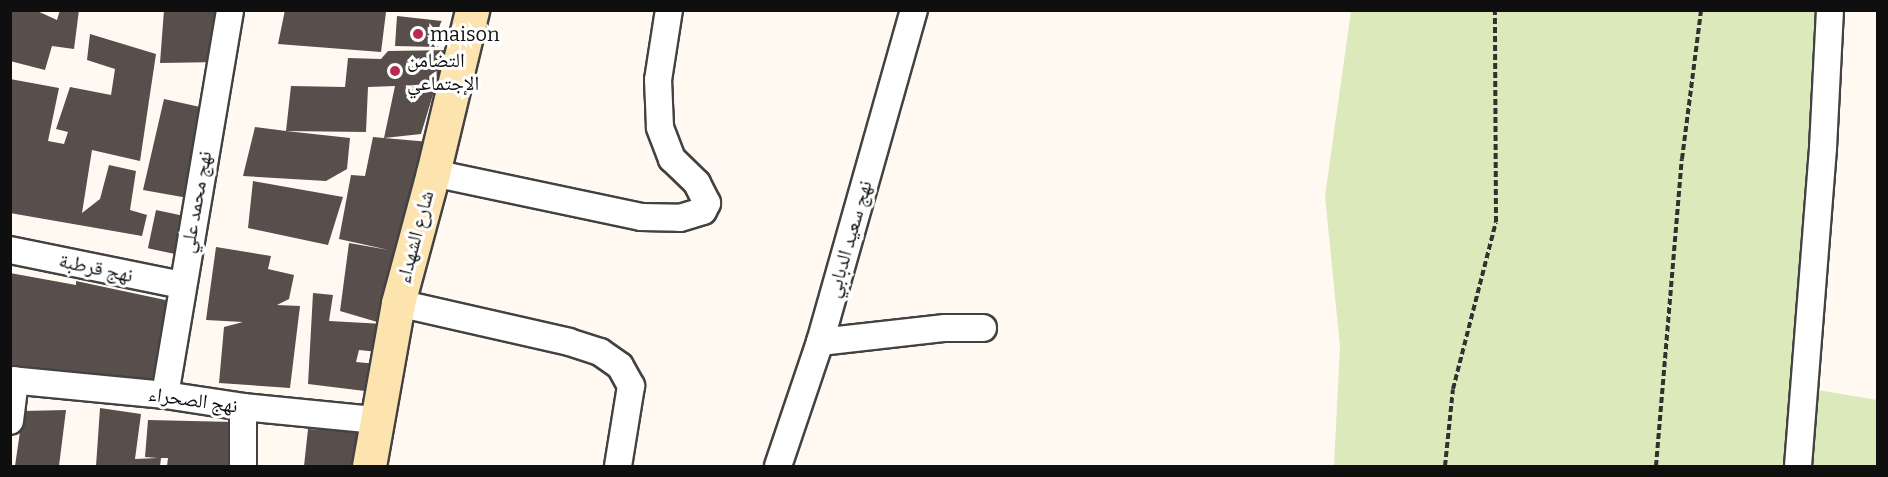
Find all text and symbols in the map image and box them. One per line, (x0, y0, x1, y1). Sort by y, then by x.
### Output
place label: maison (430, 22, 500, 46)
marker: maison (411, 27, 425, 41)
place label: التضامن الإجتماعي (407, 48, 479, 95)
marker: التضامن الإجتماعي (388, 64, 402, 78)
street label: نهج محمد علي (175, 149, 217, 255)
street label: نهج سعيد الدبابي (821, 178, 877, 300)
street label: شارع الشهداء (391, 188, 439, 286)
street label: نهج قرطبة (57, 248, 135, 288)
street label: نهج الصحراء (147, 382, 239, 418)

